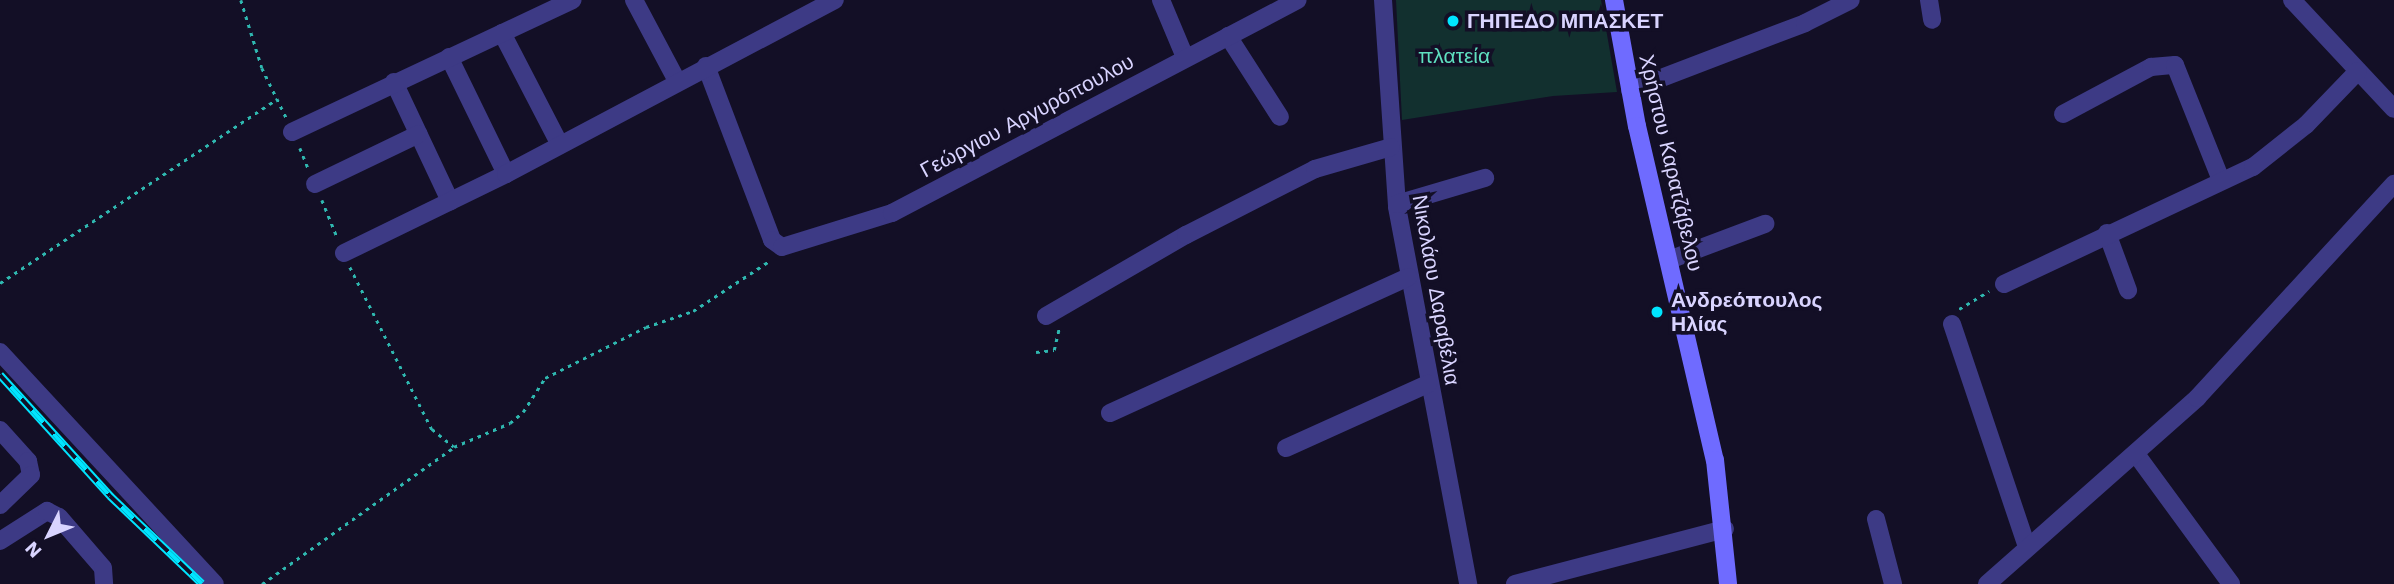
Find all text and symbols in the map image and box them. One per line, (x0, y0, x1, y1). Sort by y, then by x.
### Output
place label: ΓΗΠΕΔΟ ΜΠΑΣΚΕΤ (1467, 8, 1663, 34)
marker: ΓΗΠΕΔΟ ΜΠΑΣΚΕΤ (1445, 13, 1461, 29)
park label: πλατεία (1418, 43, 1490, 69)
street label: Γεώργιου Αργυρόπουλου (916, 49, 1138, 183)
street label: Χρήστου Καρατζάβελου (1634, 52, 1708, 274)
street label: Νικολάου Δαραβέλια (1407, 193, 1465, 387)
place label: Ανδρεόπουλος Ηλίας (1671, 287, 1822, 337)
marker: Ανδρεόπουλος Ηλίας (1649, 304, 1665, 320)
north arrow (14, 500, 84, 570)
text: N (20, 537, 46, 563)

